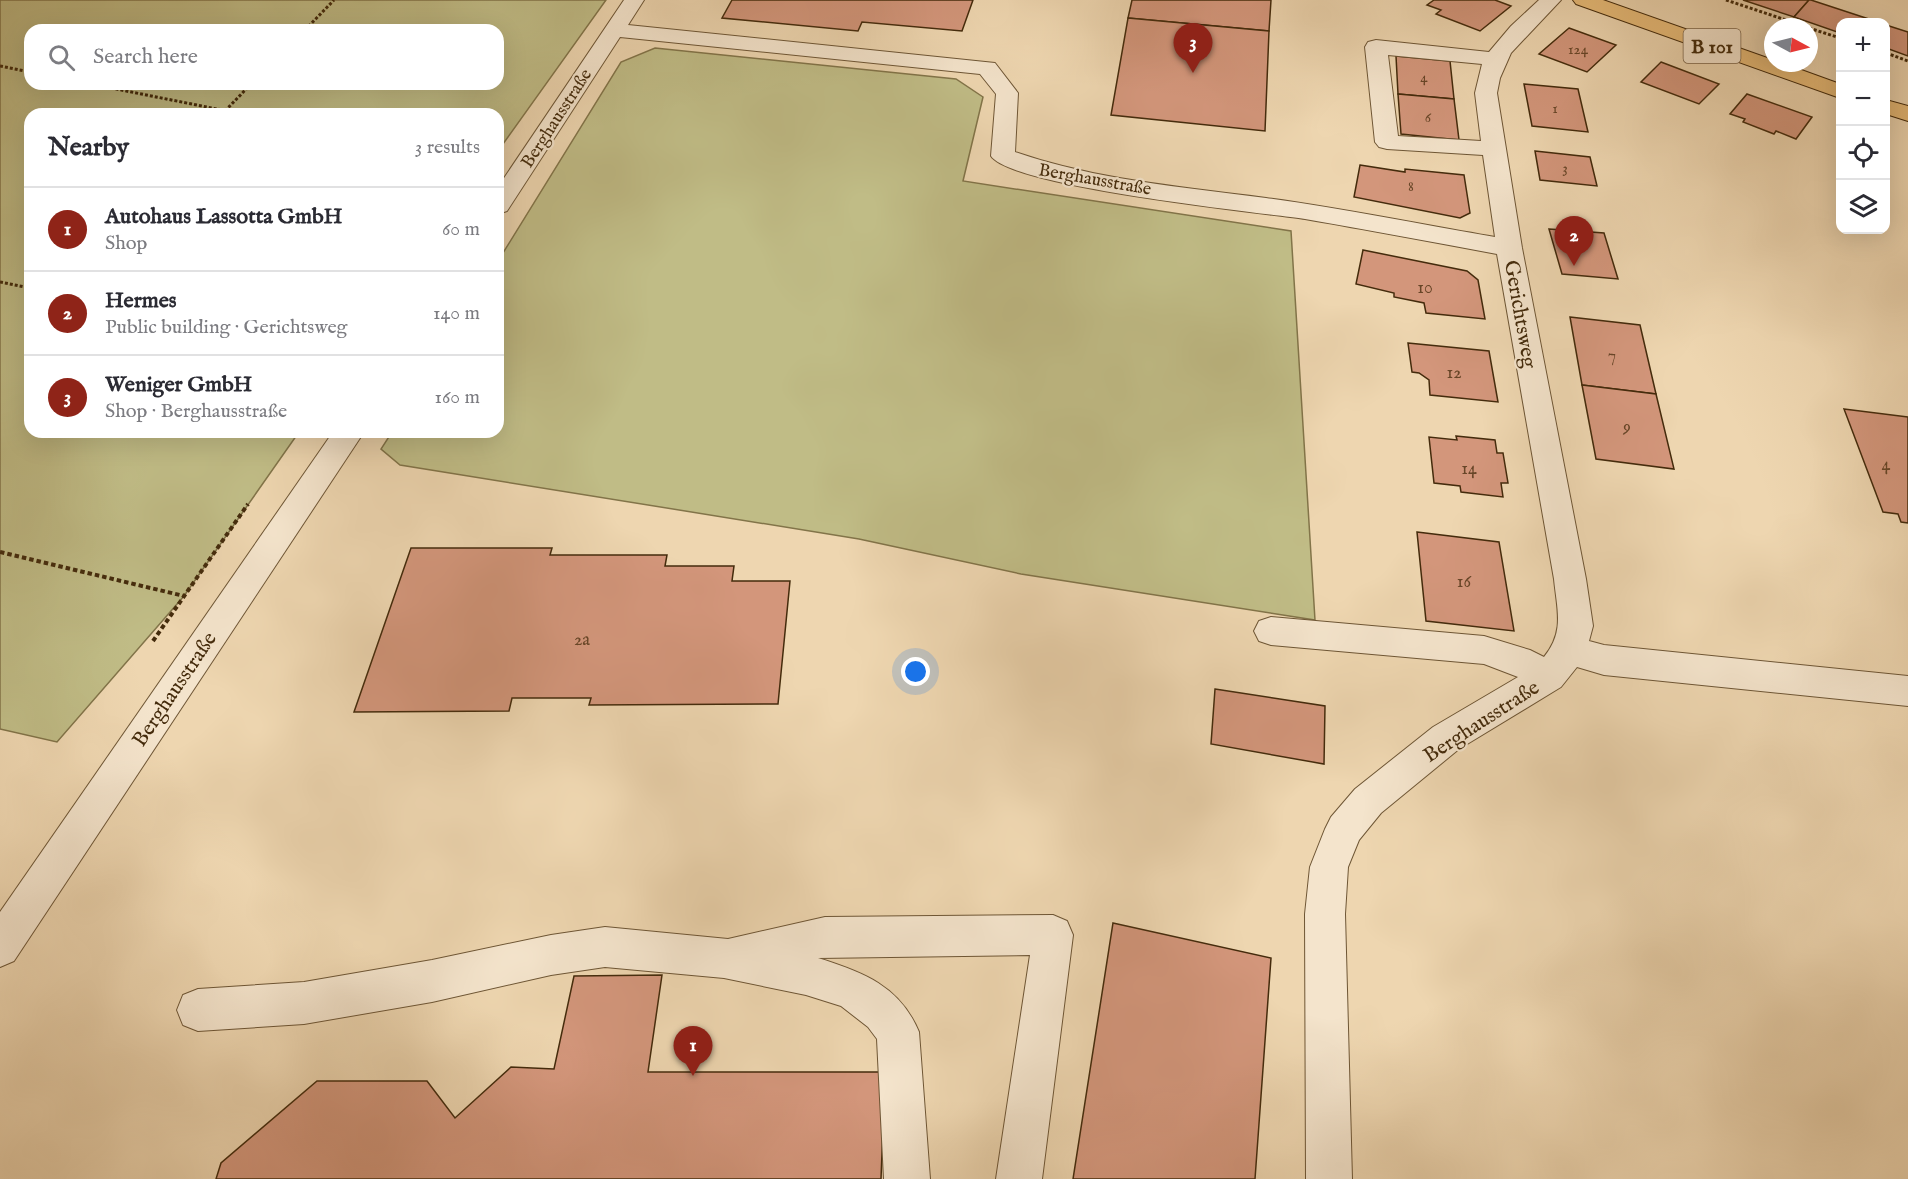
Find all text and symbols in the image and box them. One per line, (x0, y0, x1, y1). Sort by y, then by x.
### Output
north arrow (1764, 18, 1818, 72)
map controls (1836, 18, 1890, 234)
button: + (1836, 18, 1890, 72)
pin: 3 (1174, 23, 1212, 73)
search box (24, 24, 504, 90)
road number: B 101 (1684, 29, 1740, 63)
house number: 124 (1568, 40, 1589, 59)
icon: search (45, 41, 78, 74)
text: Search here (93, 43, 198, 71)
street label: Berghausstraße (517, 65, 598, 173)
house number: 4 (1420, 68, 1428, 87)
button: − (1836, 72, 1890, 126)
house number: 1 (1552, 99, 1558, 118)
house number: 6 (1425, 108, 1432, 127)
button: locate (1836, 126, 1890, 180)
text: Nearby (48, 131, 129, 164)
text: 3 results (415, 135, 480, 160)
street label: Berghausstraße (1037, 159, 1153, 202)
house number: 3 (1562, 159, 1568, 178)
house number: 8 (1408, 177, 1414, 196)
button: layers (1836, 180, 1890, 234)
text: Autohaus Lassotta GmbH (105, 203, 342, 231)
pin: 2 (1554, 216, 1594, 266)
text: 1 (64, 217, 71, 242)
text: 60 m (442, 217, 480, 242)
text: Shop (105, 231, 147, 256)
street label: Gerichtsweg (1497, 258, 1542, 371)
house number: 10 (1417, 277, 1433, 300)
text: Hermes (105, 287, 177, 315)
text: 2 (63, 301, 72, 326)
text: 140 m (433, 301, 480, 326)
text: Public building · Gerichtsweg (105, 315, 347, 340)
house number: 7 (1608, 345, 1616, 368)
house number: 12 (1446, 362, 1462, 385)
text: Weniger GmbH (105, 371, 252, 399)
text: 3 (64, 385, 71, 410)
text: 160 m (434, 385, 480, 410)
text: Shop · Berghausstraße (105, 399, 287, 424)
house number: 9 (1622, 416, 1631, 439)
house number: 4 (1882, 454, 1891, 477)
house number: 14 (1461, 458, 1477, 481)
house number: 16 (1457, 571, 1472, 594)
street label: Berghausstraße (127, 627, 224, 753)
house number: 2a (574, 629, 590, 652)
your location (901, 657, 930, 686)
street label: Berghausstraße (1419, 675, 1545, 770)
pin: 1 (674, 1026, 712, 1076)

